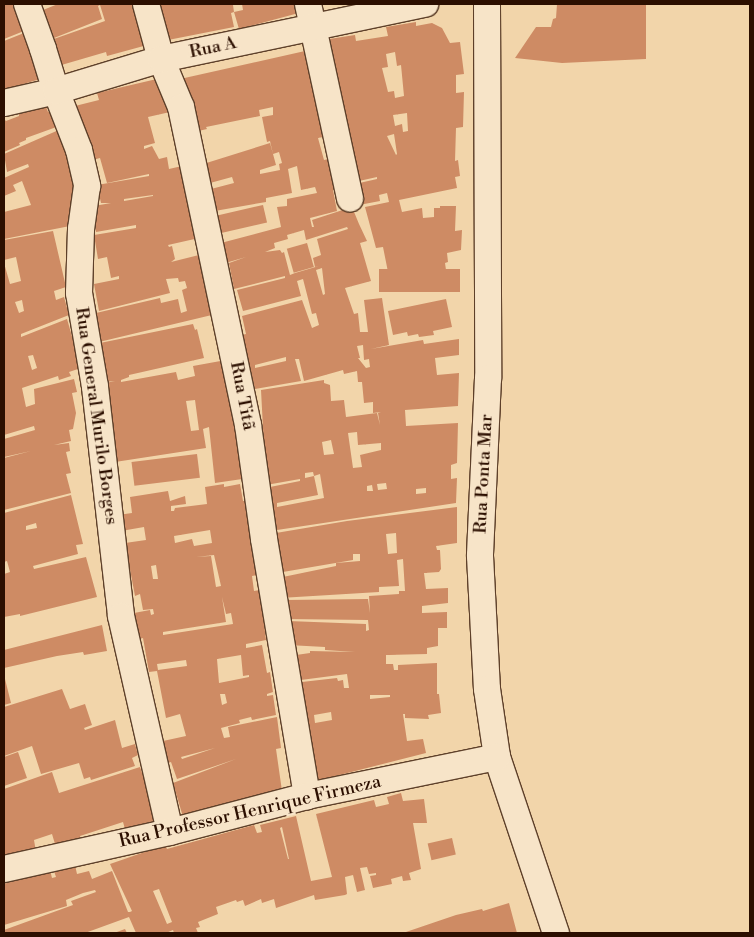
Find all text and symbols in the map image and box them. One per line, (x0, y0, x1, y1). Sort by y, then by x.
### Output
street label: Rua A (187, 32, 239, 64)
street label: Rua General Murilo Borges (70, 306, 122, 526)
street label: Rua Titã (225, 360, 259, 432)
street label: Rua Ponta Mar (470, 414, 498, 534)
street label: Rua Professor Henrique Firmeza (117, 771, 383, 853)

